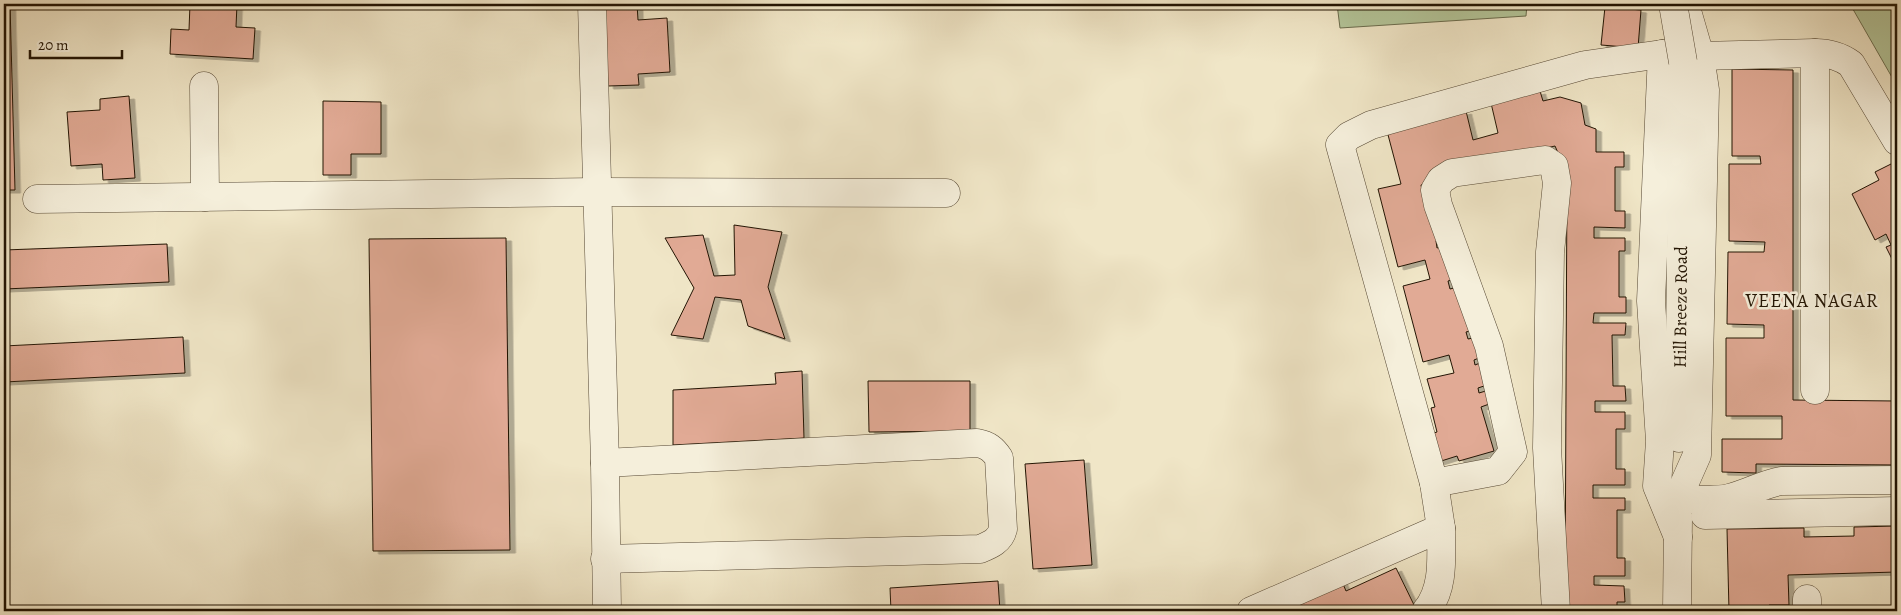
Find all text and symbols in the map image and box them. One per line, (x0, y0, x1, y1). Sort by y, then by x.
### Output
scale bar (30, 28, 122, 60)
text: 20 m (38, 35, 69, 55)
street label: Hill Breeze Road (1668, 246, 1693, 368)
district label: VEENA NAGAR (1744, 288, 1879, 314)

